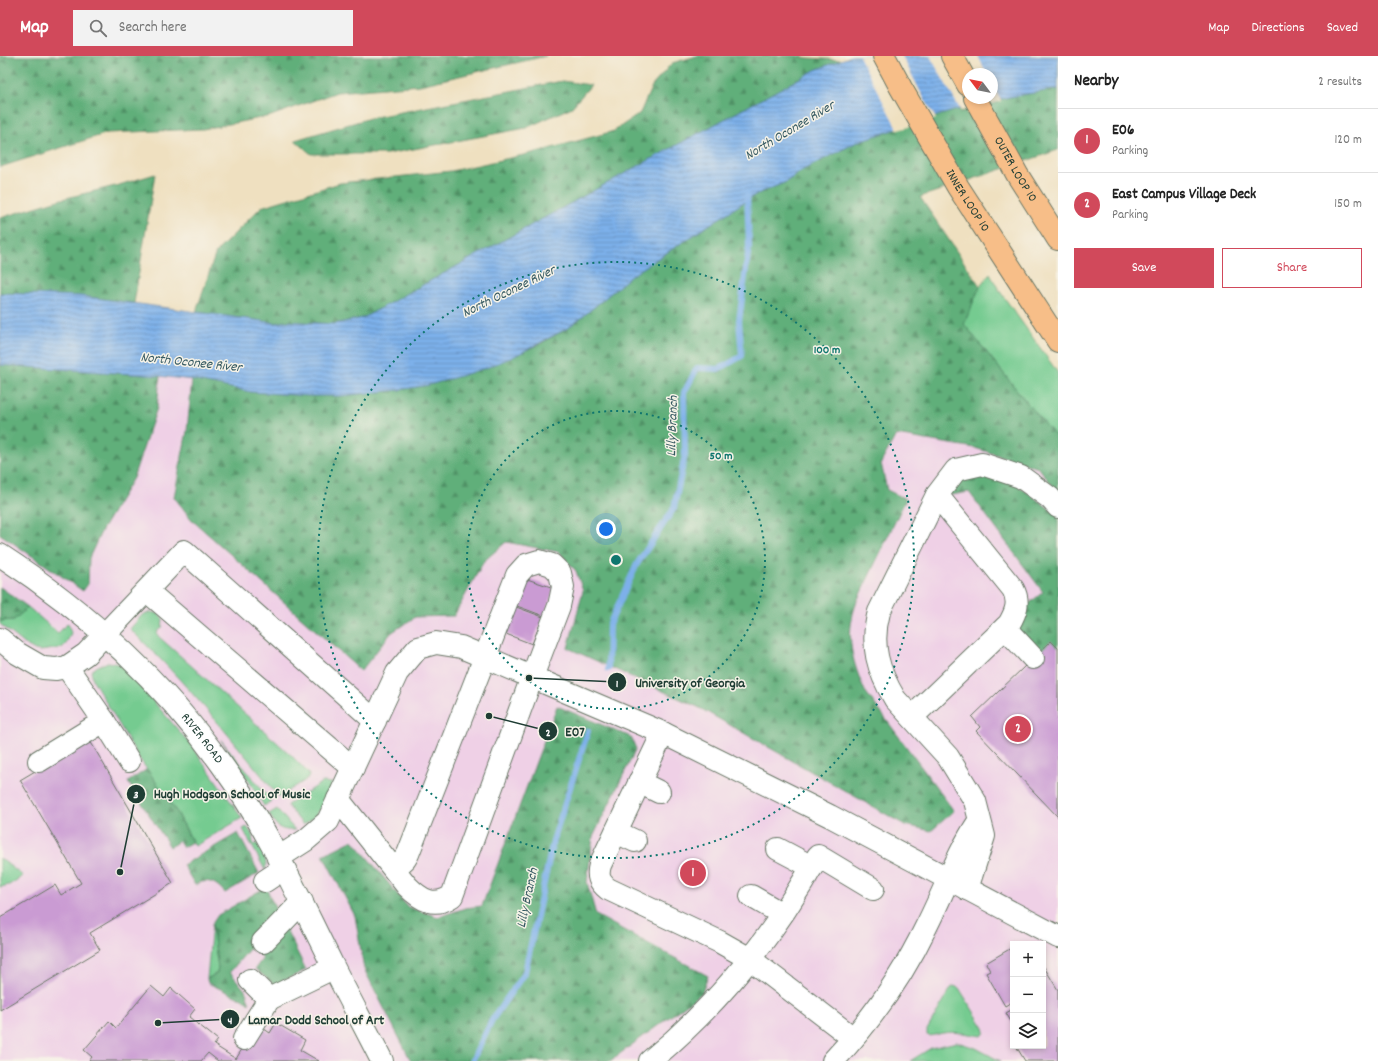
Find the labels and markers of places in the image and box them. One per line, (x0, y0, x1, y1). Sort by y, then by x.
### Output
centre of rings (609, 553, 623, 567)
callout: University of Georgia (607, 669, 753, 695)
pin: 2 (1005, 714, 1031, 744)
callout: E07 (538, 718, 593, 744)
callout: Hugh Hodgson School of Music (126, 781, 318, 807)
pin: 1 (680, 858, 706, 888)
callout: Lamar Dodd School of Art (220, 1006, 392, 1032)

